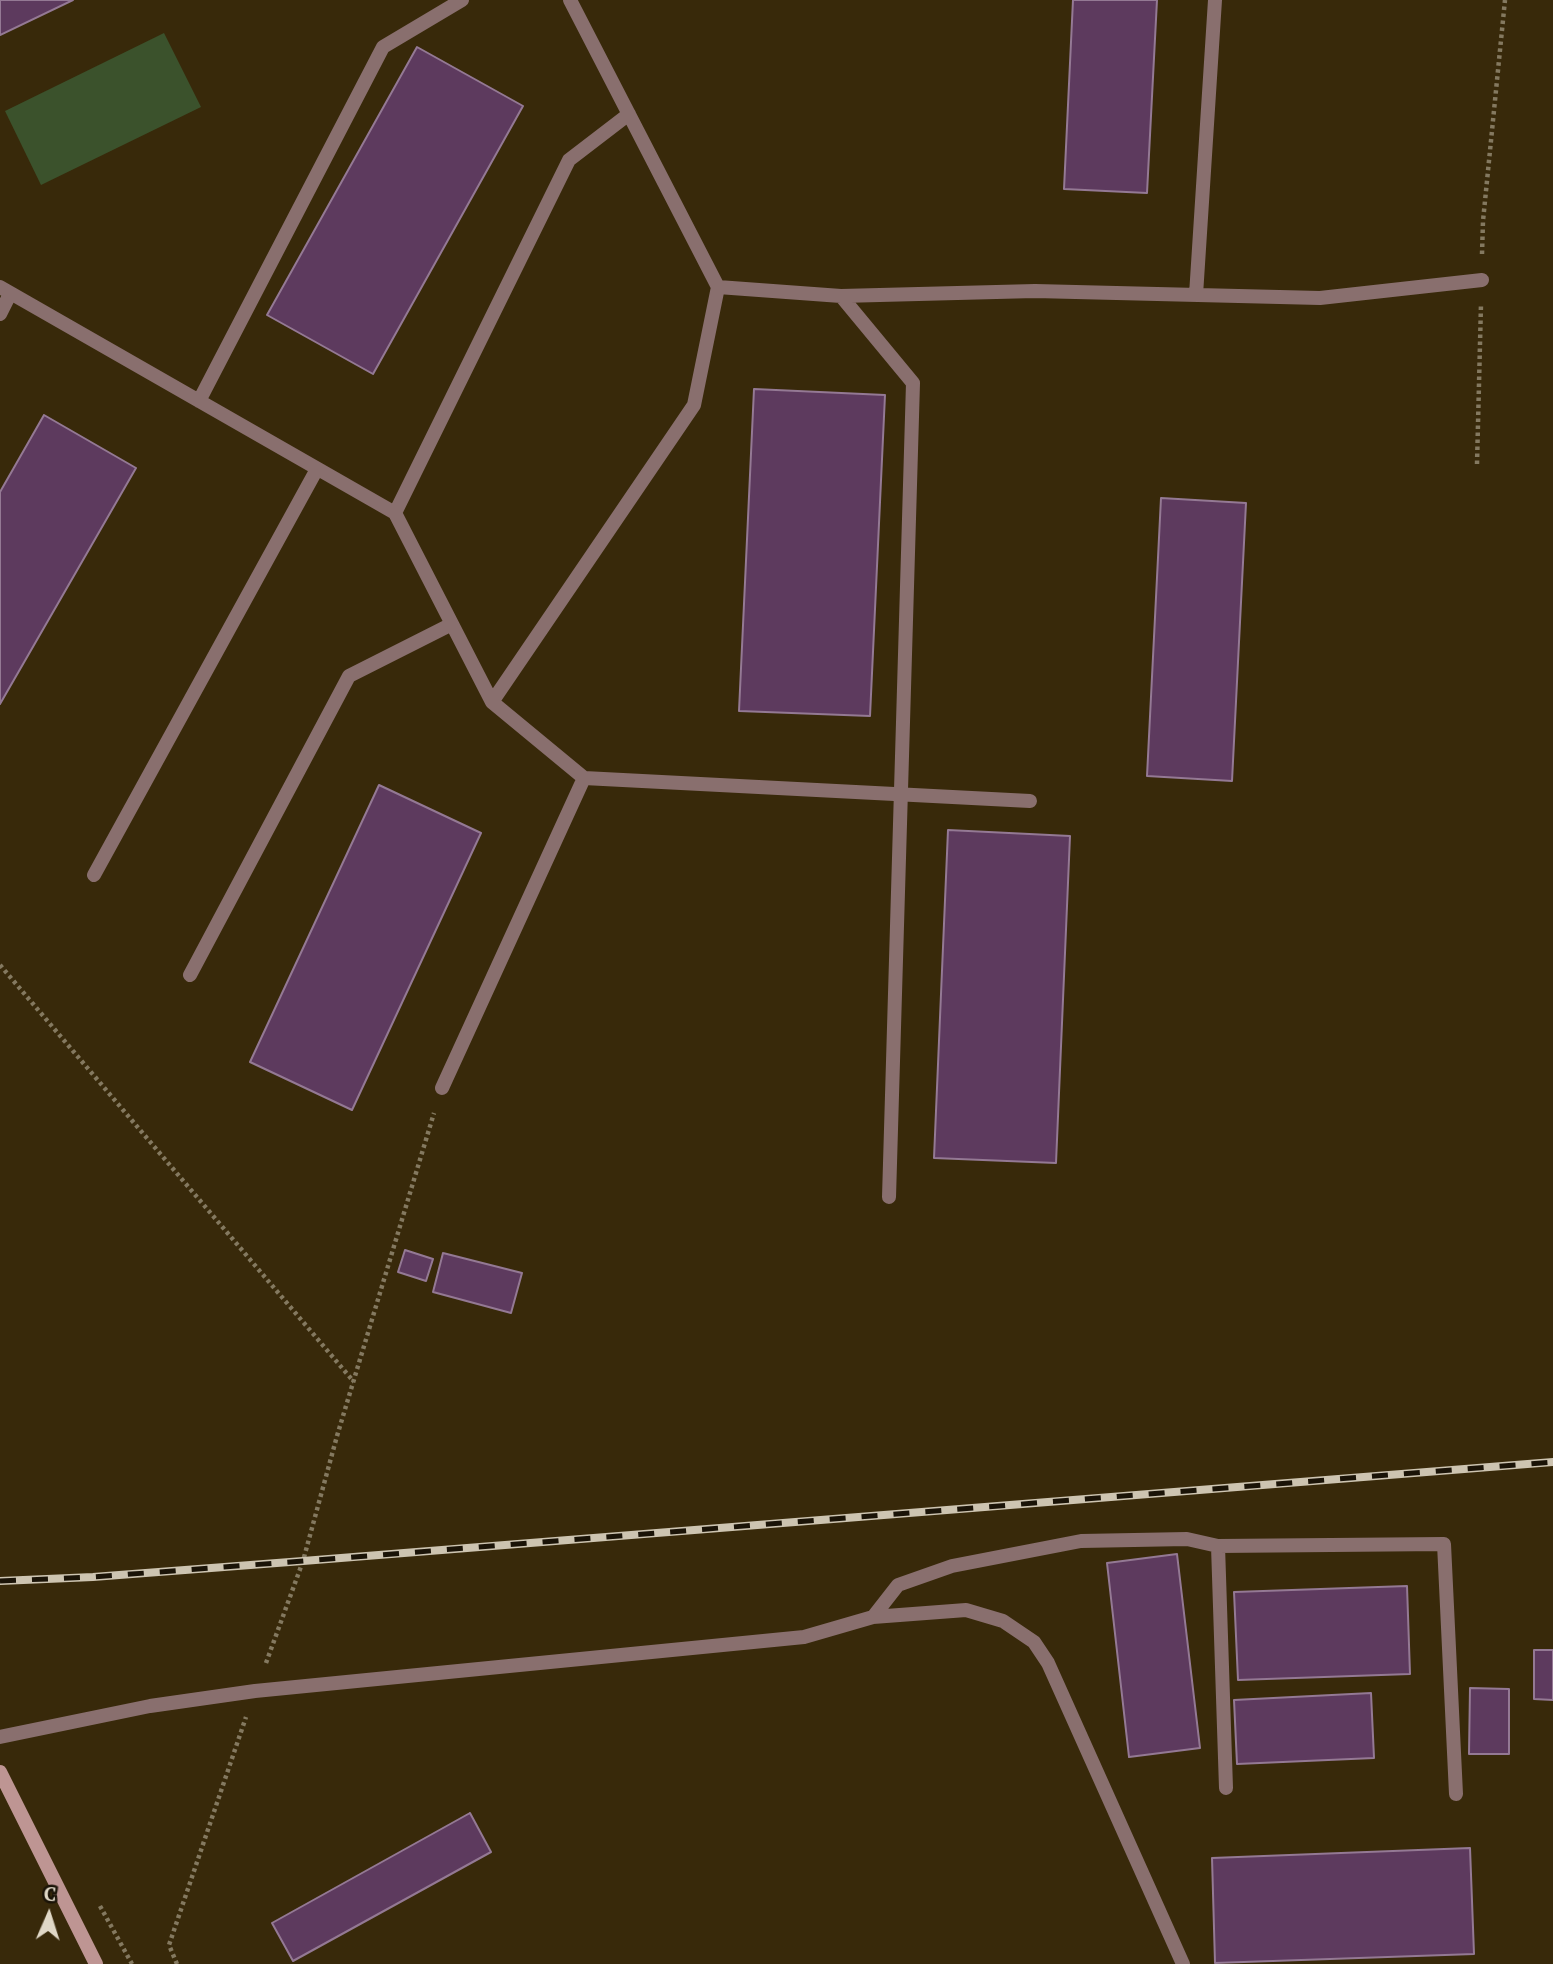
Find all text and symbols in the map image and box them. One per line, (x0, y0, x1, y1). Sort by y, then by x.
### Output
north arrow (14, 1880, 84, 1950)
text: С (43, 1881, 57, 1906)

